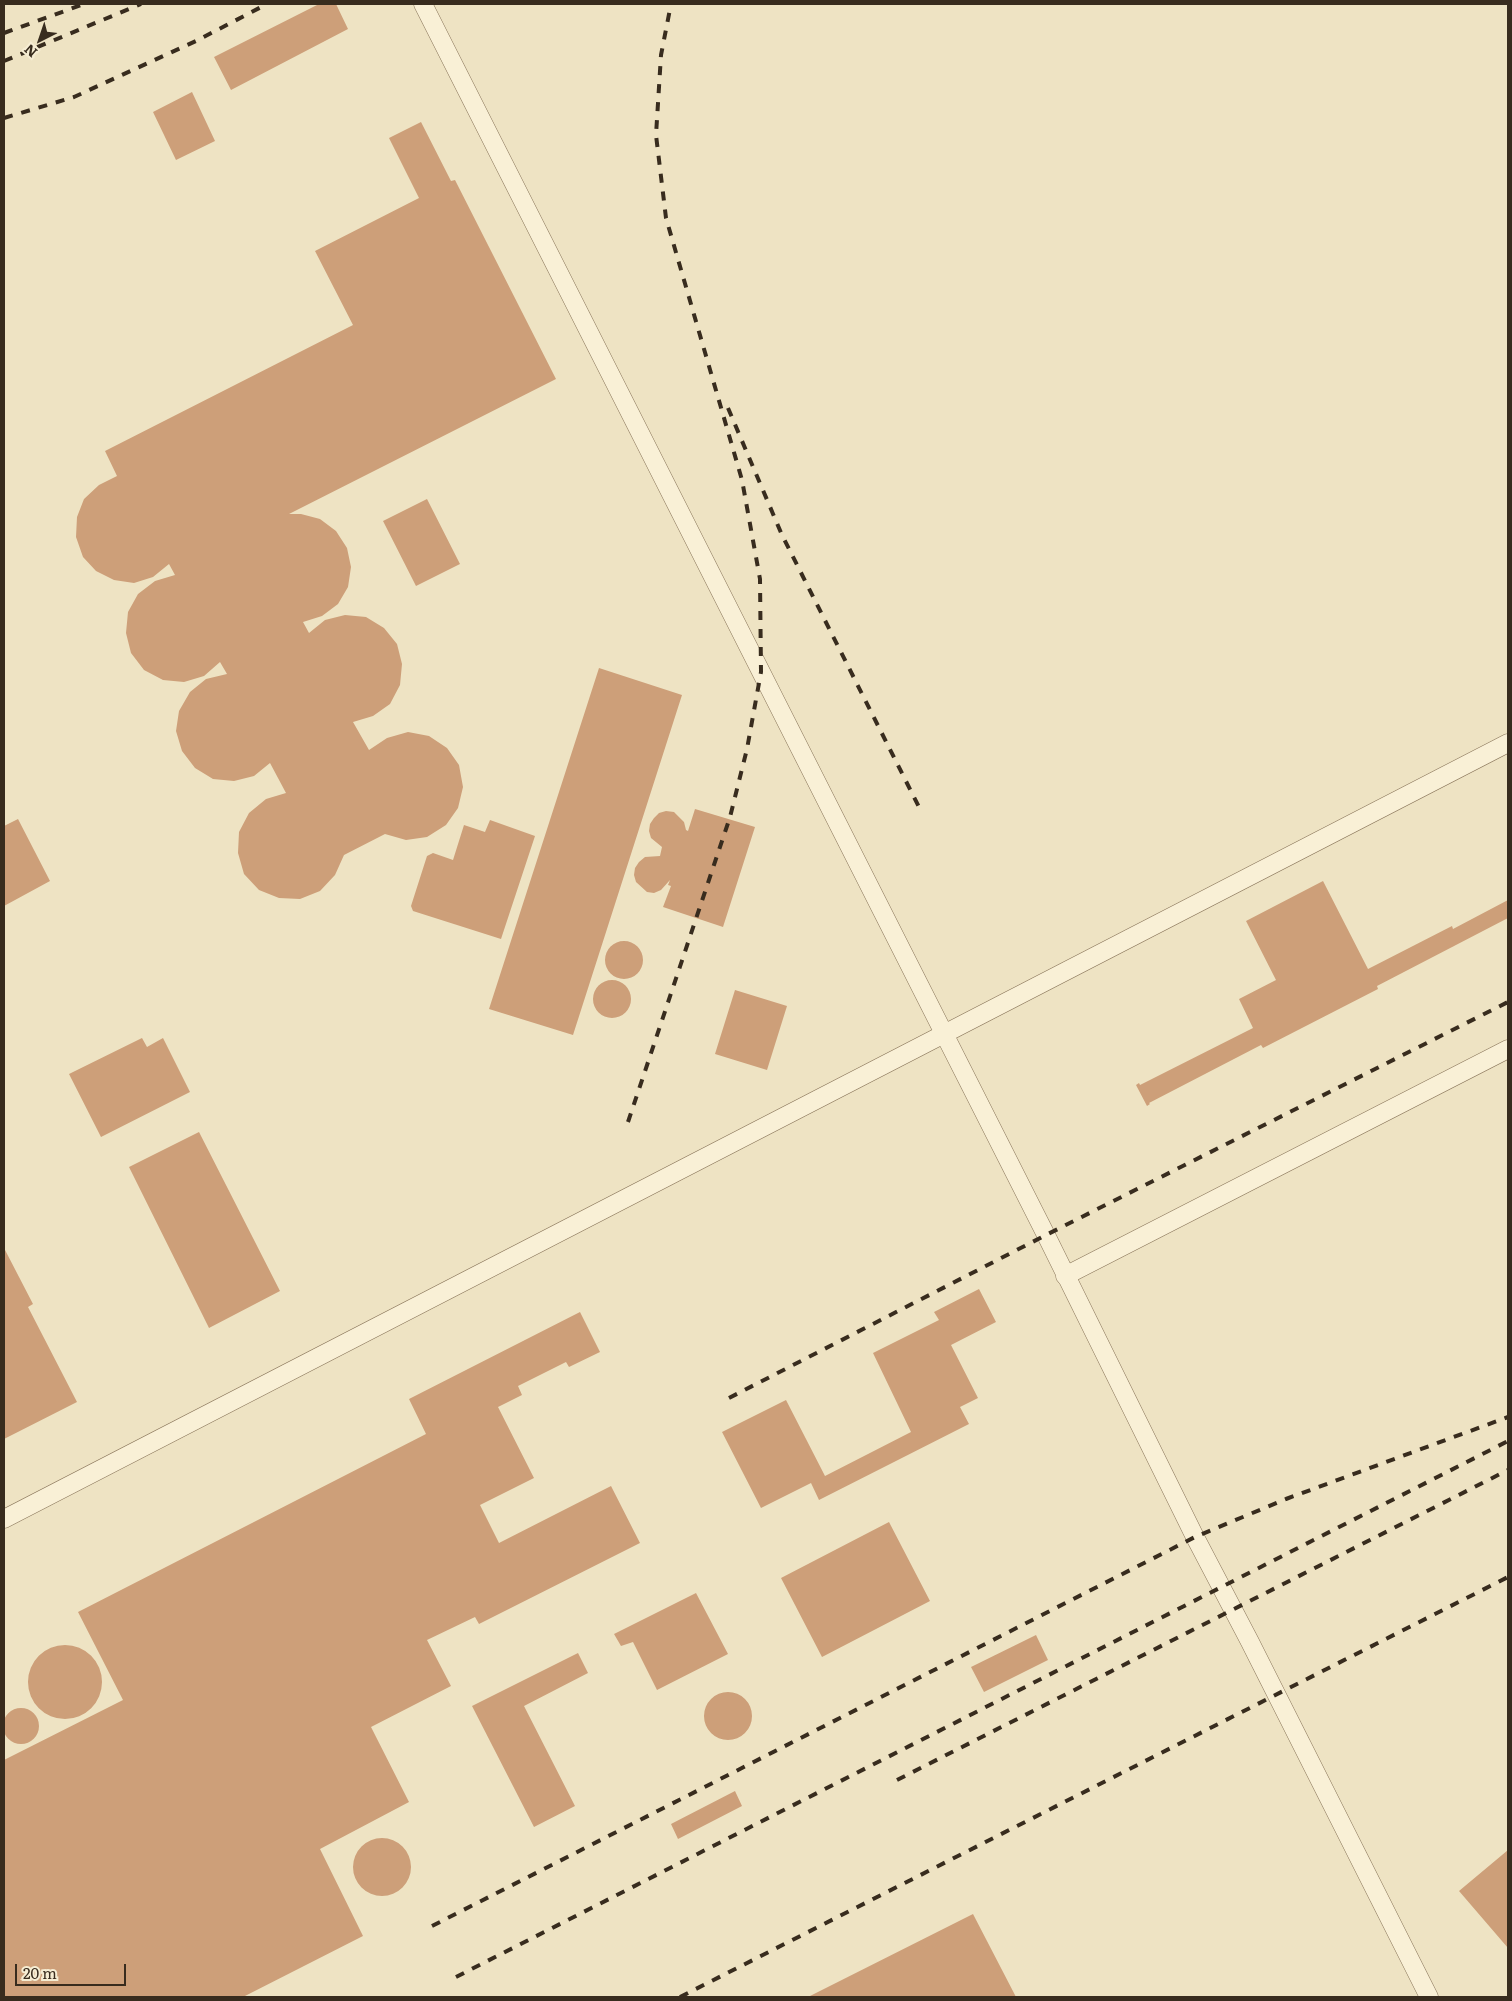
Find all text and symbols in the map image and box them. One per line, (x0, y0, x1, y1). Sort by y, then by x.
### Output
north arrow (15, 15, 65, 65)
text: N (19, 40, 41, 63)
scale bar (18, 1954, 129, 1986)
text: 20 m (23, 1961, 57, 1984)

